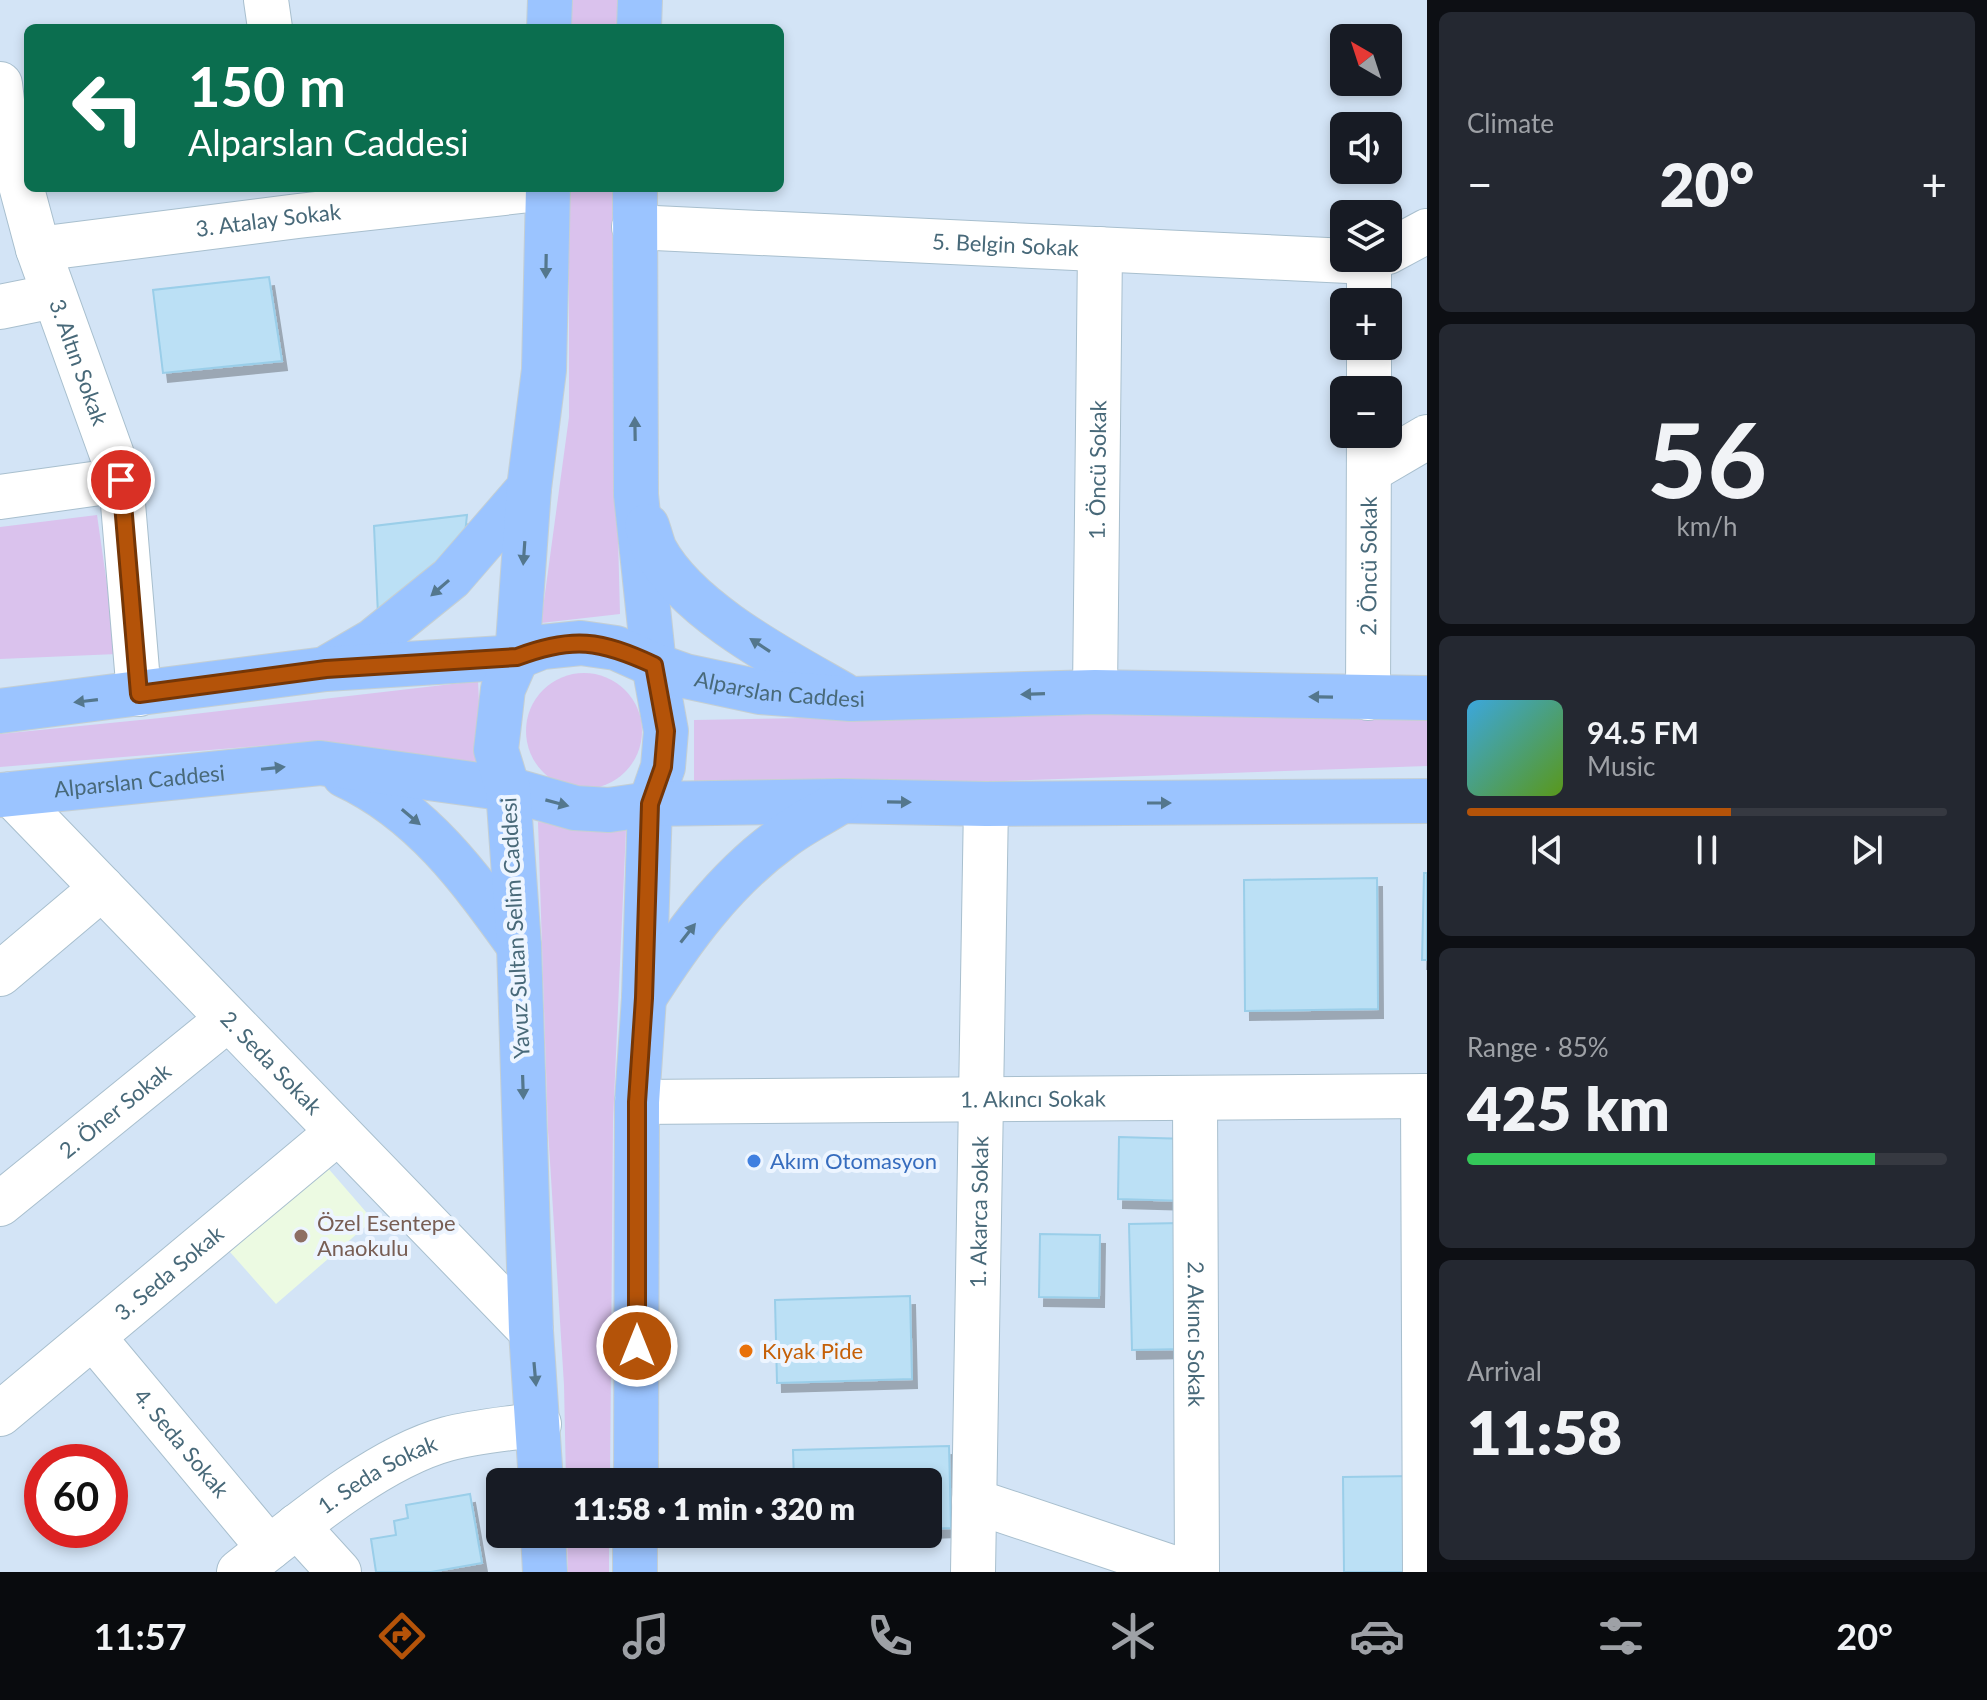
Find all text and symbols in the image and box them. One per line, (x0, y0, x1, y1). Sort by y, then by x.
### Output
north arrow (1330, 24, 1402, 96)
map controls (1330, 24, 1402, 448)
text: 150 m (188, 52, 346, 119)
icon: left (56, 56, 160, 160)
text: Climate (1467, 107, 1554, 139)
button: sound (1330, 112, 1402, 184)
text: Alparslan Caddesi (188, 120, 469, 164)
text: 20° (1660, 148, 1754, 220)
text: − (1467, 158, 1493, 210)
text: + (1921, 158, 1947, 210)
street label: 3. Atalay Sokak (194, 197, 343, 242)
button: layers (1330, 200, 1402, 272)
street label: 5. Belgin Sokak (932, 227, 1080, 261)
one-way arrow (540, 254, 552, 279)
button: + (1330, 288, 1402, 360)
street label: 3. Altın Sokak (44, 295, 114, 430)
button: − (1330, 376, 1402, 448)
text: 56 (1647, 395, 1767, 520)
street label: 1. Öncü Sokak (1083, 399, 1111, 540)
one-way arrow (629, 416, 641, 441)
pin (87, 446, 155, 514)
icon: arrive (99, 458, 143, 502)
street label: 2. Öncü Sokak (1354, 495, 1382, 636)
text: km/h (1677, 510, 1737, 542)
one-way arrow (517, 541, 530, 566)
one-way arrow (430, 579, 450, 596)
one-way arrow (749, 639, 771, 653)
street label: Alparslan Caddesi (692, 664, 865, 712)
one-way arrow (1020, 687, 1045, 700)
one-way arrow (1308, 691, 1333, 703)
one-way arrow (73, 694, 98, 707)
text: 94.5 FM (1587, 714, 1699, 750)
text: Music (1587, 750, 1655, 782)
street label: Alparslan Caddesi (53, 759, 226, 803)
one-way arrow (261, 762, 286, 775)
one-way arrow (887, 796, 912, 809)
street label: Yavuz Sultan Selim Caddesi (494, 797, 535, 1059)
one-way arrow (545, 797, 569, 810)
one-way arrow (1147, 797, 1172, 809)
one-way arrow (400, 808, 420, 825)
icon: previous (1525, 828, 1569, 872)
icon: pause (1685, 828, 1729, 872)
icon: next (1845, 828, 1889, 872)
one-way arrow (679, 923, 695, 944)
street label: 2. Seda Sokak (215, 1005, 328, 1120)
text: Range · 85% (1467, 1031, 1609, 1063)
street label: 2. Öner Sokak (53, 1057, 176, 1164)
text: 425 km (1467, 1072, 1670, 1144)
one-way arrow (517, 1075, 530, 1100)
street label: 1. Akıncı Sokak (960, 1084, 1107, 1113)
street label: 1. Akarca Sokak (964, 1135, 993, 1288)
place label: Akım Otomasyon (770, 1147, 937, 1174)
marker: Akım Otomasyon (745, 1152, 763, 1170)
place label: Özel Esentepe Anaokulu (317, 1209, 456, 1261)
street label: 3. Seda Sokak (109, 1219, 229, 1326)
marker: Özel Esentepe Anaokulu (292, 1227, 310, 1245)
street label: 2. Akıncı Sokak (1183, 1261, 1210, 1408)
position arrow (595, 1304, 679, 1388)
place label: Kıyak Pide (762, 1337, 863, 1364)
marker: Kıyak Pide (737, 1342, 755, 1360)
text: Arrival (1467, 1355, 1542, 1387)
one-way arrow (528, 1362, 541, 1387)
street label: 4. Seda Sokak (129, 1383, 235, 1503)
text: 11:58 (1467, 1396, 1622, 1468)
street label: 1. Seda Sokak (312, 1429, 441, 1519)
speed limit sign: 60 (24, 1444, 128, 1548)
text: 11:58 · 1 min · 320 m (573, 1490, 855, 1526)
icon: directions (374, 1608, 430, 1664)
icon: music (618, 1608, 674, 1664)
icon: phone (862, 1608, 918, 1664)
icon: climate (1105, 1608, 1161, 1664)
icon: car (1349, 1608, 1405, 1664)
icon: filters (1593, 1608, 1649, 1664)
text: 11:57 (94, 1614, 187, 1658)
text: 20° (1836, 1614, 1893, 1658)

